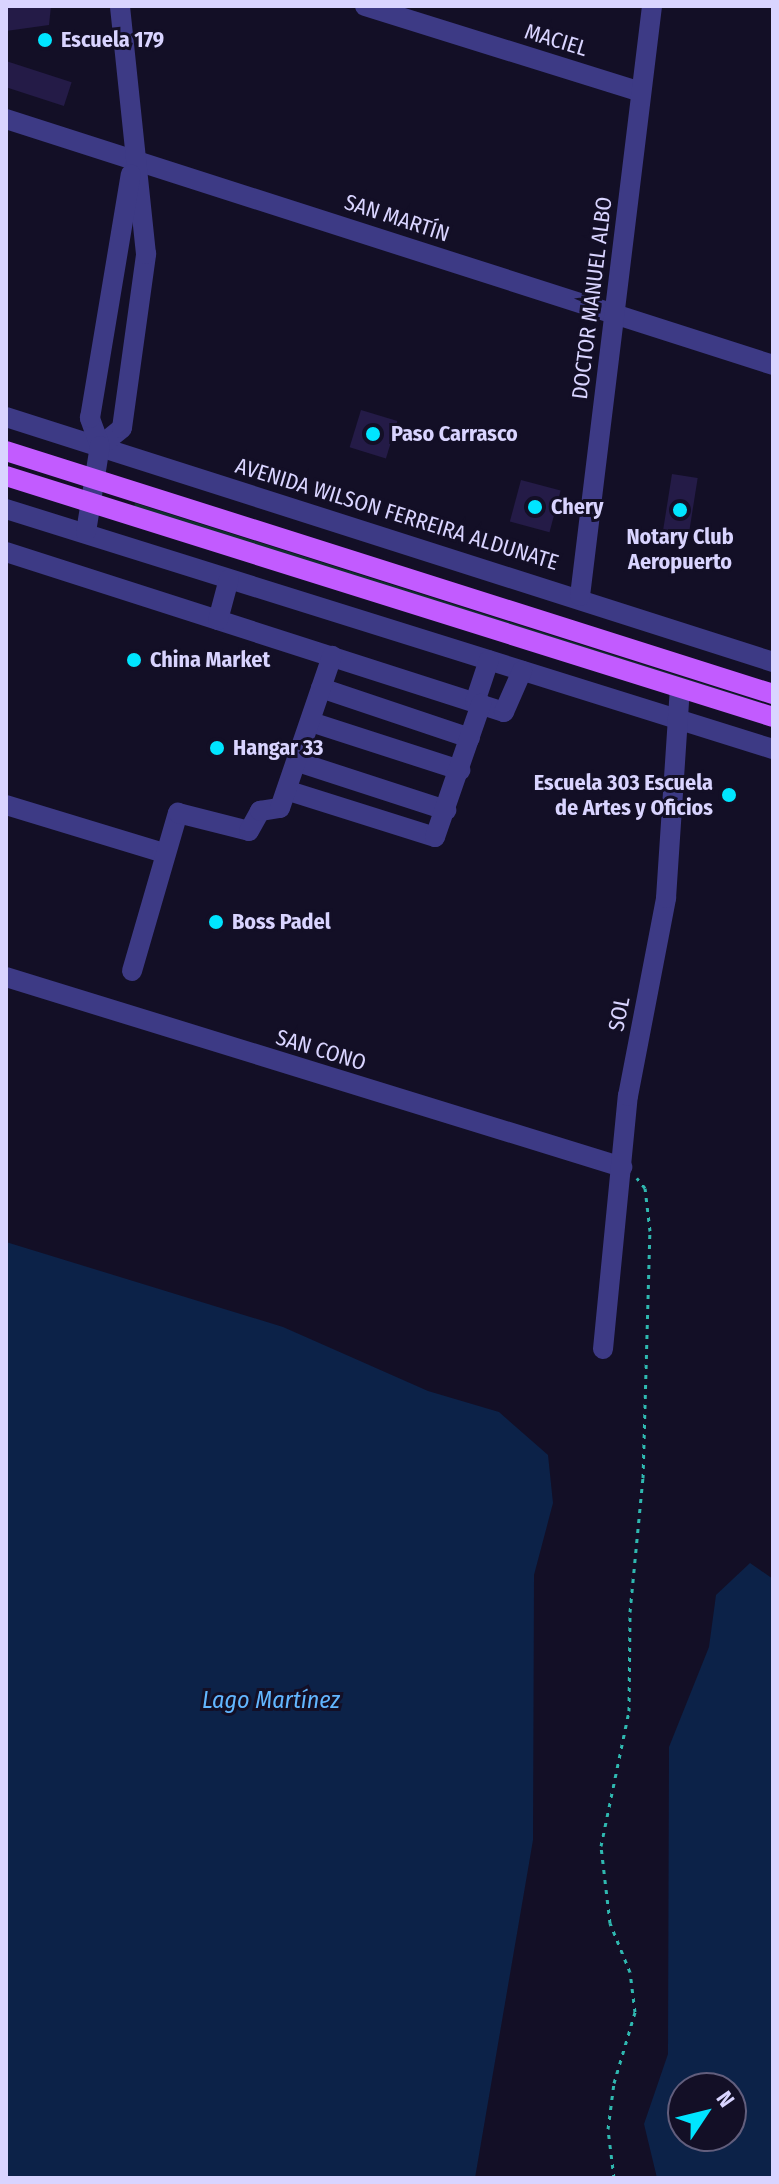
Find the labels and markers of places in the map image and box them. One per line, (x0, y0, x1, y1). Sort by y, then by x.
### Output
place label: Escuela 179 (61, 27, 164, 53)
marker: Escuela 179 (36, 31, 54, 49)
place label: Paso Carrasco (391, 421, 518, 447)
marker: Paso Carrasco (362, 423, 384, 445)
place label: Chery (551, 494, 604, 520)
marker: Chery (526, 498, 544, 516)
marker: Notary Club Aeropuerto (671, 501, 689, 519)
place label: Notary Club Aeropuerto (626, 523, 734, 574)
place label: China Market (150, 647, 270, 673)
marker: China Market (125, 651, 143, 669)
place label: Hangar 33 (233, 735, 324, 761)
marker: Hangar 33 (208, 739, 226, 757)
place label: Escuela 303 Escuela de Artes y Oficios (534, 769, 713, 820)
marker: Escuela 303 Escuela de Artes y Oficios (720, 786, 738, 804)
place label: Boss Padel (232, 909, 331, 935)
marker: Boss Padel (207, 913, 225, 931)

